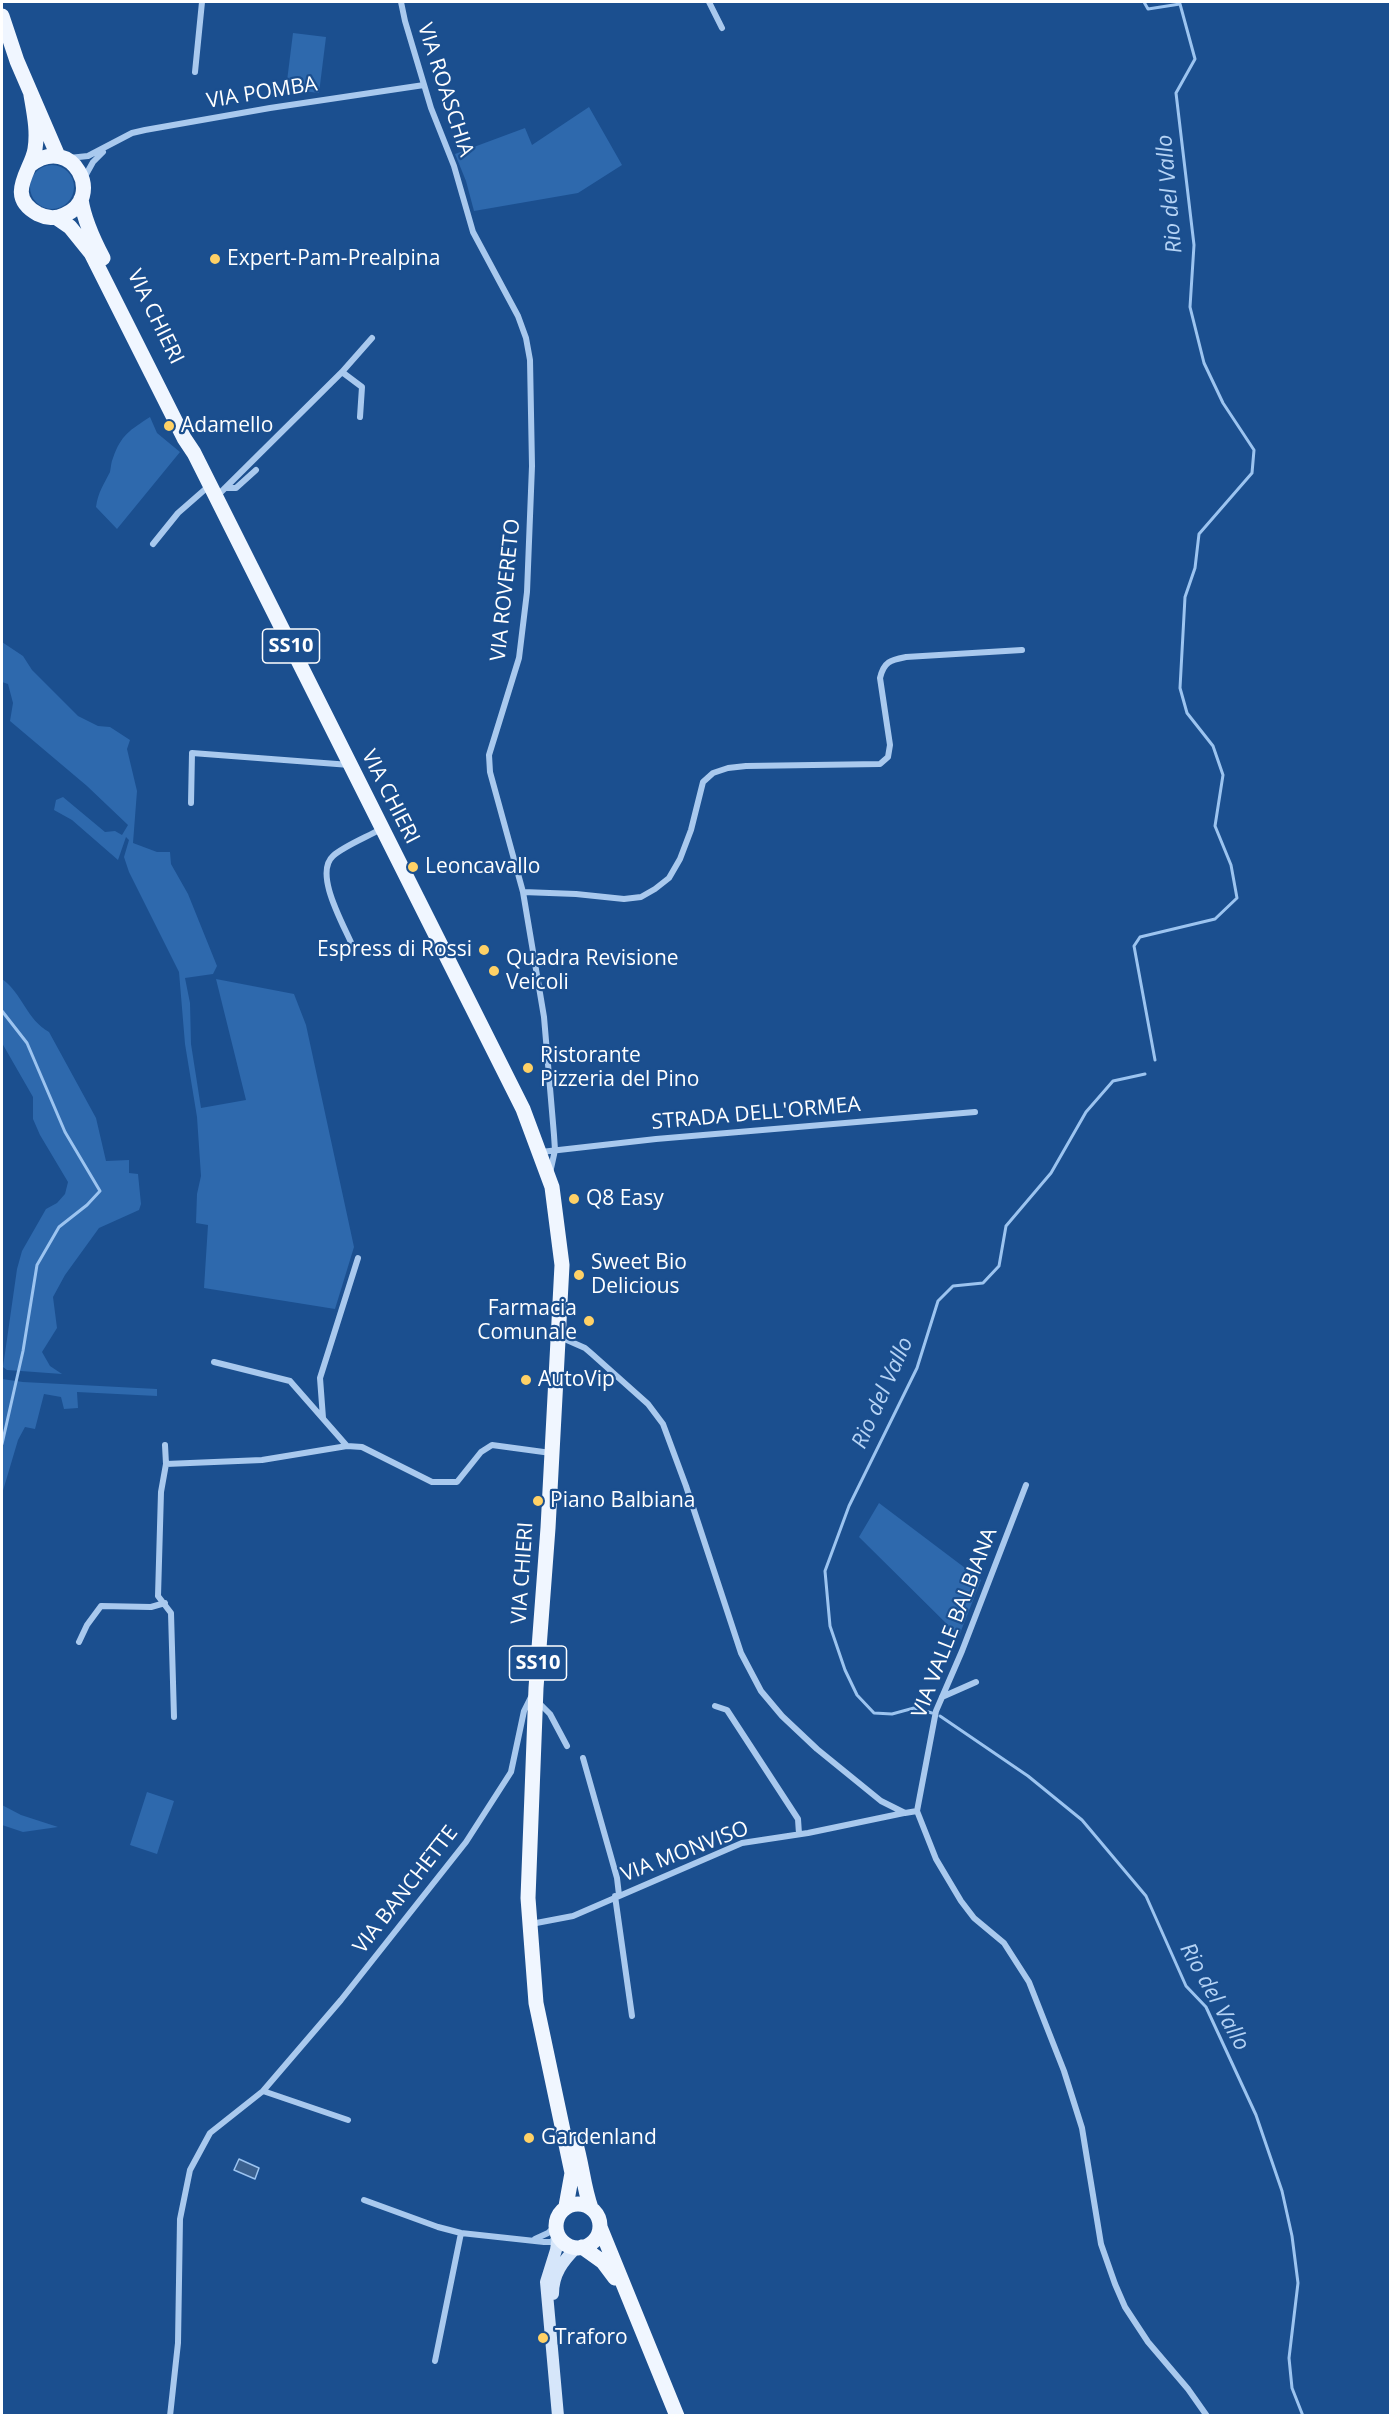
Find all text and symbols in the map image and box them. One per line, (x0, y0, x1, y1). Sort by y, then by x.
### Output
street label: VIA ROASCHIA (412, 20, 478, 160)
street label: VIA POMBA (205, 72, 319, 114)
water label: Rio del Vallo (1152, 133, 1188, 255)
place label: Expert-Pam-Prealpina (227, 246, 440, 272)
marker: Expert-Pam-Prealpina (208, 252, 222, 266)
street label: VIA CHIERI (121, 266, 189, 368)
place label: Adamello (181, 413, 273, 439)
marker: Adamello (162, 419, 176, 433)
street label: VIA ROVERETO (486, 518, 526, 662)
road number: SS10 (262, 629, 320, 663)
street label: VIA CHIERI (356, 746, 424, 848)
place label: Leoncavallo (425, 854, 540, 880)
marker: Leoncavallo (406, 860, 420, 874)
place label: Espress di Rossi (317, 937, 472, 963)
marker: Espress di Rossi (477, 943, 491, 957)
place label: Quadra Revisione Veicoli (506, 946, 679, 996)
marker: Quadra Revisione Veicoli (487, 964, 501, 978)
place label: Ristorante Pizzeria del Pino (540, 1043, 699, 1093)
marker: Ristorante Pizzeria del Pino (521, 1061, 535, 1075)
street label: STRADA DELL'ORMEA (650, 1092, 862, 1136)
place label: Q8 Easy (586, 1186, 664, 1212)
marker: Q8 Easy (567, 1192, 581, 1206)
place label: Sweet Bio Delicious (591, 1250, 687, 1300)
marker: Sweet Bio Delicious (572, 1268, 586, 1282)
place label: Farmacia Comunale (477, 1296, 577, 1346)
marker: Farmacia Comunale (582, 1314, 596, 1328)
water label: Rio del Vallo (847, 1333, 919, 1453)
place label: AutoVip (538, 1367, 615, 1393)
marker: AutoVip (519, 1373, 533, 1387)
place label: Piano Balbiana (550, 1488, 695, 1514)
marker: Piano Balbiana (531, 1494, 545, 1508)
street label: VIA CHIERI (507, 1521, 539, 1625)
street label: VIA VALLE BALBIANA (907, 1524, 1003, 1722)
road number: SS10 (510, 1646, 566, 1680)
street label: VIA MONVISO (618, 1816, 752, 1888)
street label: VIA BANCHETTE (348, 1821, 464, 1959)
water label: Rio del Vallo (1174, 1938, 1254, 2056)
place label: Gardenland (541, 2125, 657, 2151)
marker: Gardenland (522, 2131, 536, 2145)
place label: Traforo (555, 2325, 628, 2351)
marker: Traforo (536, 2331, 550, 2345)

